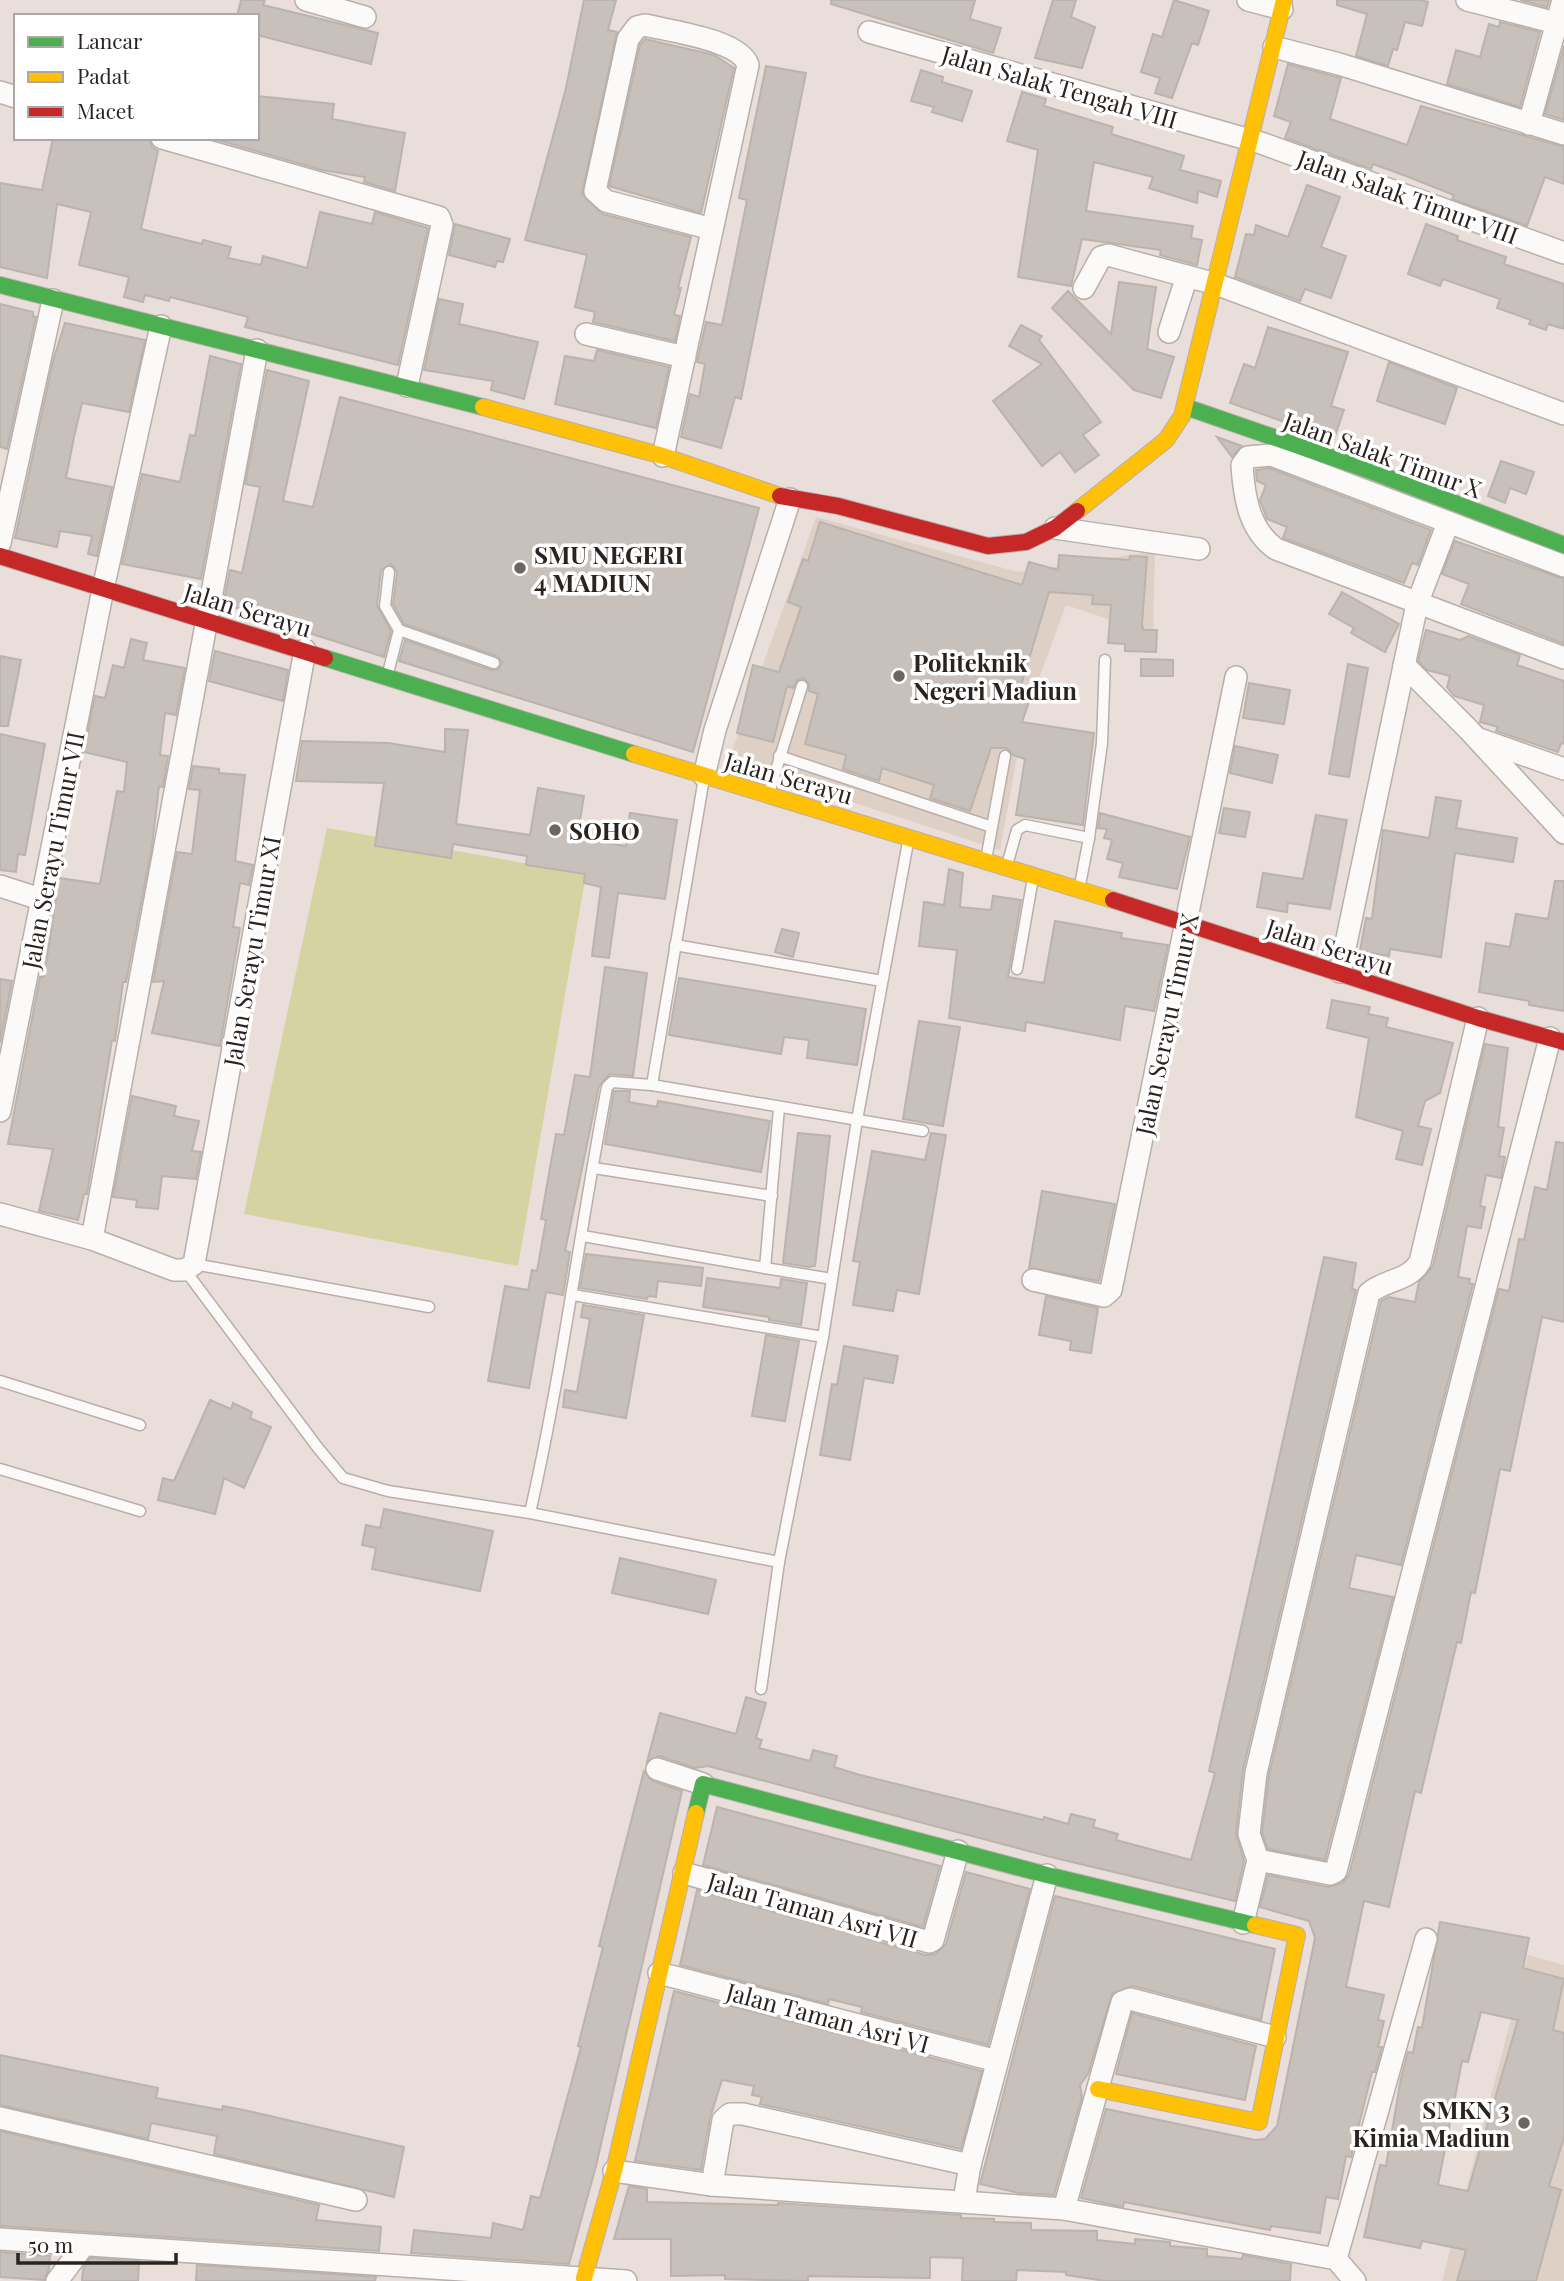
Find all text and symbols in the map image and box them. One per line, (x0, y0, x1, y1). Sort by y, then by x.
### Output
legend (14, 14, 259, 140)
text: Lancar (77, 26, 143, 54)
street label: Jalan Salak Tengah VIII (937, 37, 1182, 135)
text: Padat (77, 61, 130, 89)
text: Macet (77, 96, 134, 124)
street label: Jalan Salak Timur VIII (1292, 141, 1523, 251)
street label: Jalan Salak Timur X (1279, 403, 1487, 505)
place label: SMU NEGERI 4 MADIUN (534, 538, 683, 598)
marker: SMU NEGERI 4 MADIUN (512, 560, 528, 576)
street label: Jalan Serayu (179, 574, 316, 644)
place label: Politeknik Negeri Madiun (913, 646, 1077, 706)
marker: Politeknik Negeri Madiun (891, 668, 907, 684)
street label: Jalan Serayu Timur VII (13, 728, 91, 972)
street label: Jalan Serayu (720, 743, 857, 811)
place label: SOHO (569, 814, 640, 846)
marker: SOHO (547, 822, 563, 838)
street label: Jalan Serayu Timur XI (215, 833, 287, 1070)
street label: Jalan Serayu Timur X (1127, 910, 1205, 1139)
street label: Jalan Serayu (1261, 910, 1398, 982)
street label: Jalan Taman Asri VII (703, 1863, 922, 1954)
street label: Jalan Taman Asri VI (722, 1974, 933, 2060)
place label: SMKN 3 Kimia Madiun (1352, 2093, 1510, 2153)
marker: SMKN 3 Kimia Madiun (1516, 2115, 1532, 2131)
scale bar (18, 2222, 175, 2266)
text: 50 m (28, 2230, 74, 2258)

